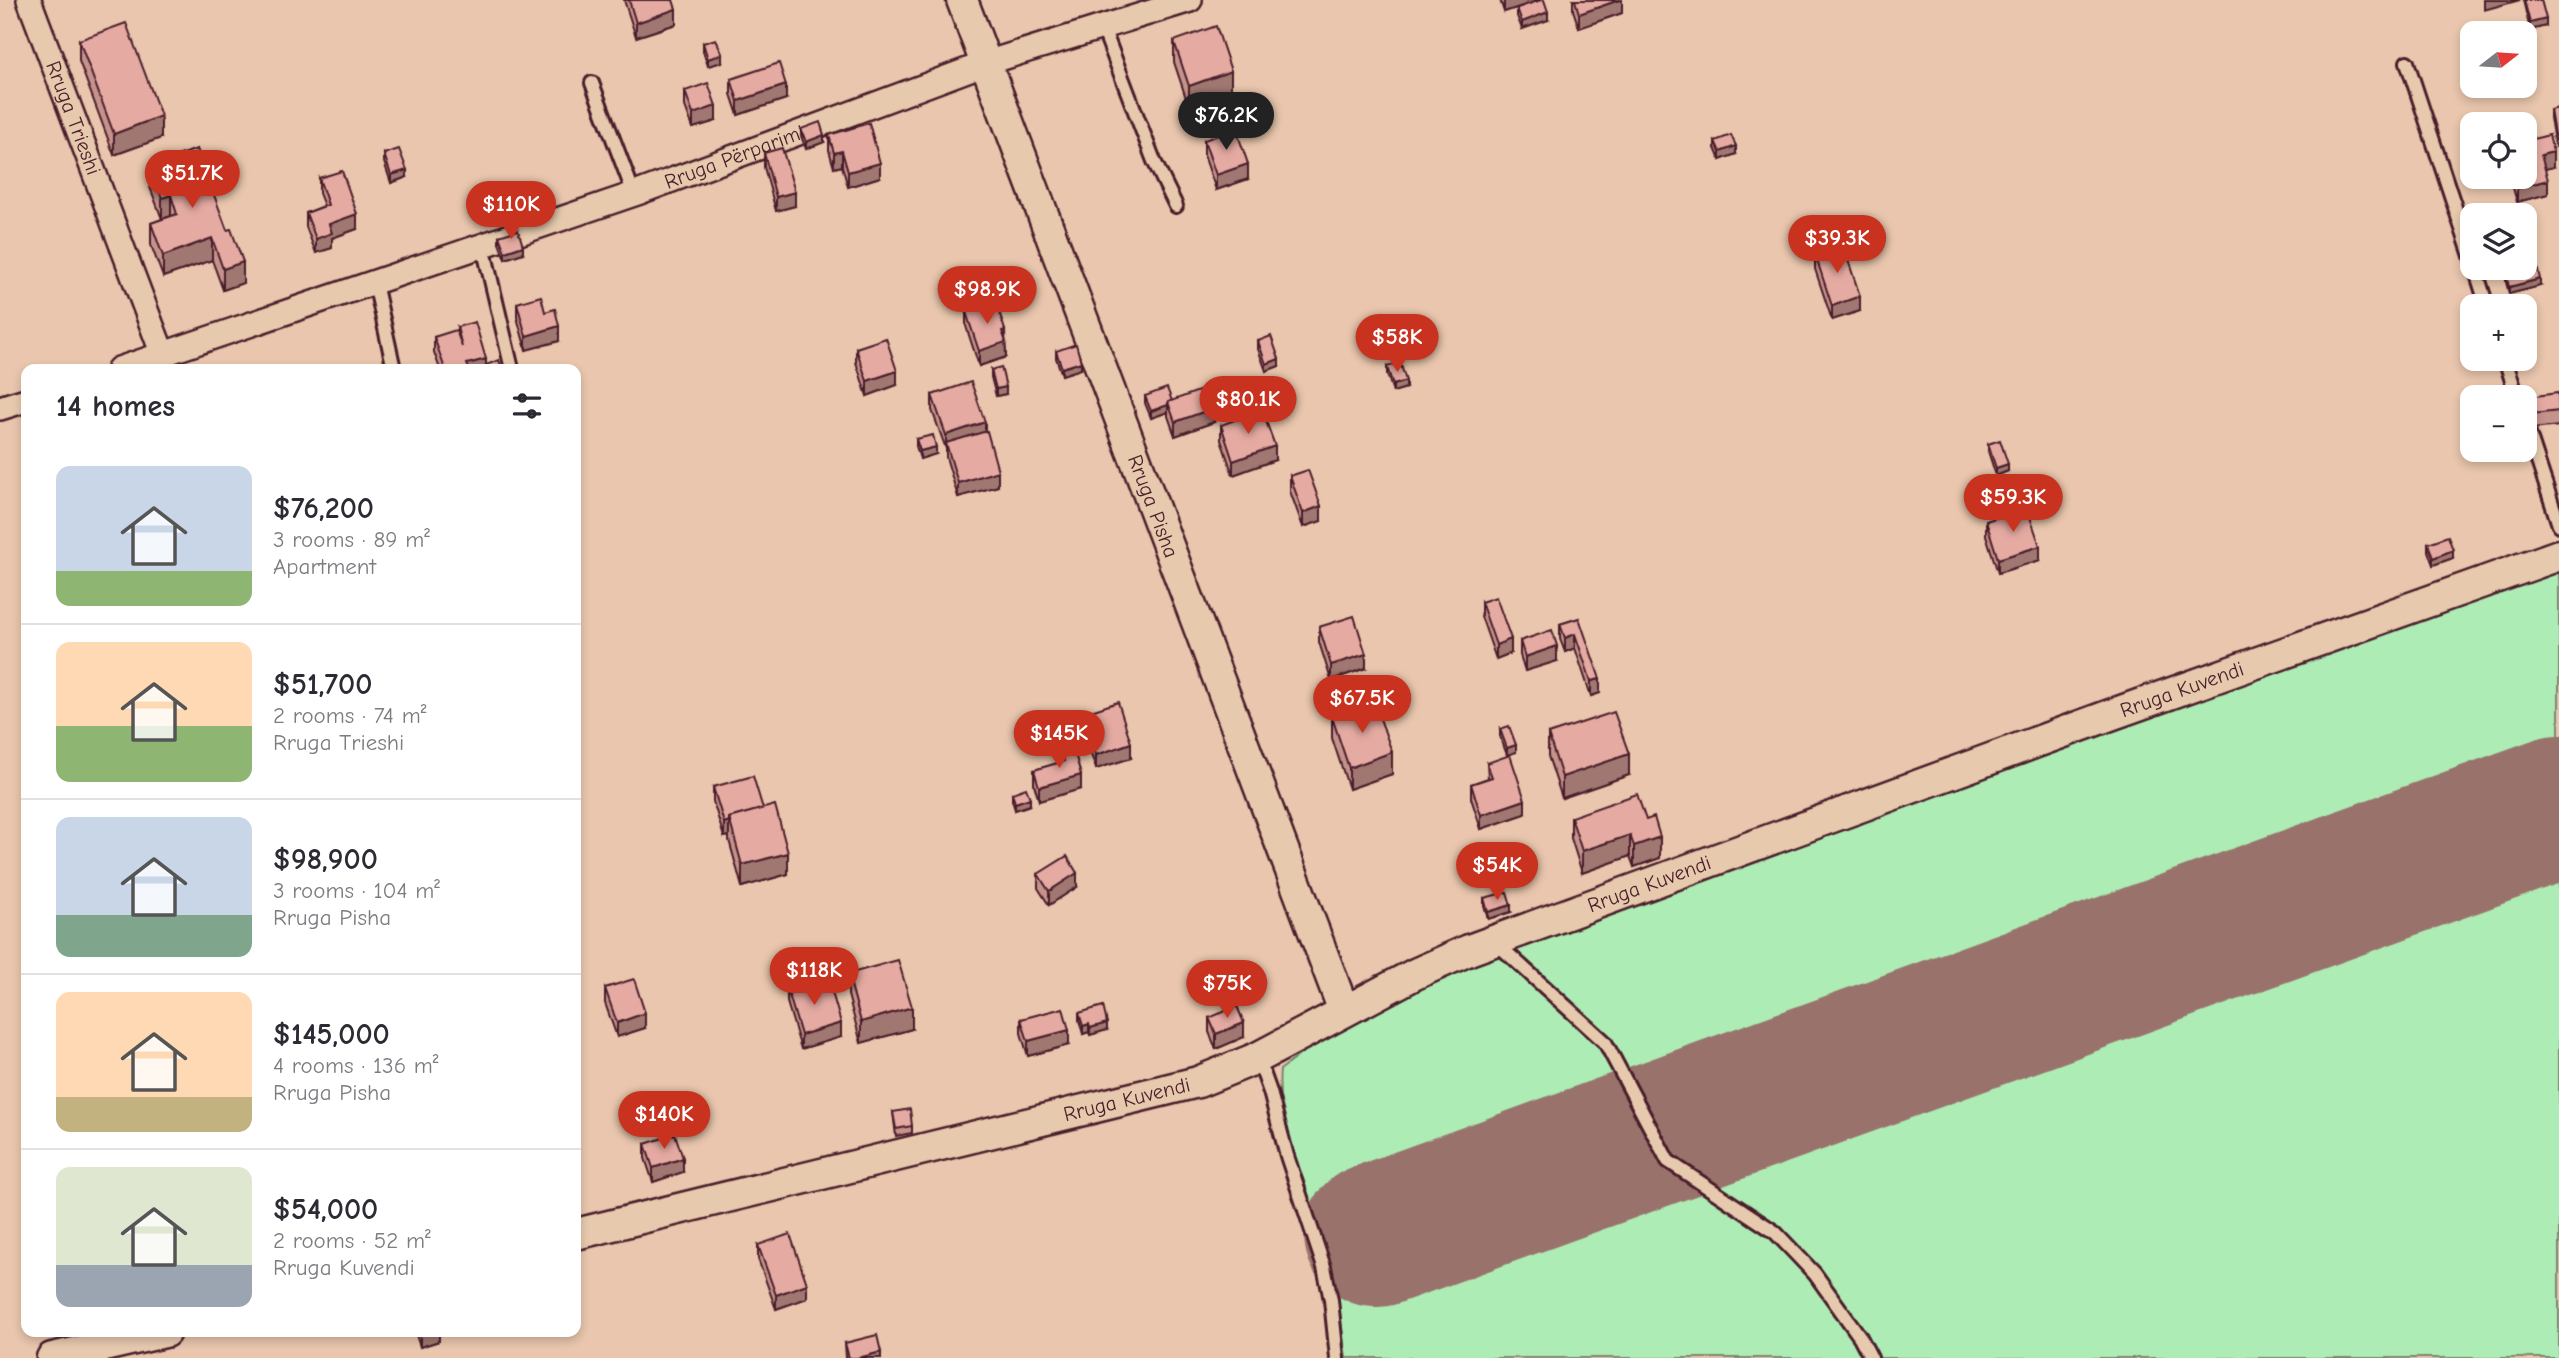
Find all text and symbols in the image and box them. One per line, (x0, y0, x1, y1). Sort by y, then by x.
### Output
north arrow (2460, 21, 2538, 98)
map controls (2460, 21, 2537, 462)
street label: Rruga Trieshi (41, 57, 106, 178)
pin: $76.2K (1169, 92, 1283, 152)
text: $76.2K (1194, 101, 1258, 128)
button: locate (2460, 112, 2537, 189)
street label: Rruga Përparimi (661, 120, 808, 194)
pin: $51.7K (135, 150, 249, 210)
text: $51.7K (161, 159, 223, 186)
pin: $110K (462, 182, 560, 241)
text: $110K (482, 190, 540, 217)
button: layers (2460, 203, 2537, 280)
pin: $39.3K (1780, 216, 1894, 275)
text: $39.3K (1804, 224, 1870, 251)
pin: $98.9K (930, 266, 1044, 326)
text: $98.9K (954, 275, 1020, 302)
button: + (2460, 294, 2537, 371)
pin: $58K (1356, 314, 1438, 374)
text: $58K (1372, 323, 1422, 350)
pin: $80.1K (1191, 376, 1305, 436)
text: $80.1K (1216, 385, 1280, 412)
button: − (2460, 385, 2537, 462)
icon: filters (508, 387, 546, 425)
text: 14 homes (56, 389, 175, 424)
street label: Rruga Pisha (1123, 451, 1184, 561)
pin: $59.3K (1956, 475, 2070, 534)
text: $59.3K (1980, 483, 2046, 510)
text: $76,200 (273, 491, 374, 526)
icon: home (112, 494, 196, 578)
text: 3 rooms · 89 m² (273, 526, 430, 553)
text: Apartment (273, 553, 376, 580)
street label: Rruga Kuvendi (2117, 656, 2247, 723)
text: $51,700 (273, 667, 372, 702)
icon: home (112, 670, 196, 754)
pin: $67.5K (1305, 676, 1419, 735)
text: $67.5K (1329, 684, 1395, 711)
text: 2 rooms · 74 m² (273, 702, 426, 729)
pin: $145K (1010, 710, 1108, 770)
text: $145K (1030, 719, 1088, 746)
text: Rruga Trieshi (273, 729, 404, 756)
text: $98,900 (273, 842, 378, 877)
pin: $54K (1456, 842, 1538, 902)
icon: home (112, 845, 196, 929)
street label: Rruga Kuvendi (1584, 850, 1714, 918)
text: $54K (1472, 851, 1522, 878)
text: 3 rooms · 104 m² (273, 877, 440, 904)
text: Rruga Pisha (273, 904, 391, 931)
pin: $118K (765, 948, 863, 1007)
text: $118K (786, 956, 842, 983)
pin: $75K (1186, 960, 1268, 1020)
text: $75K (1202, 969, 1252, 996)
text: $145,000 (273, 1017, 390, 1052)
icon: home (112, 1020, 196, 1104)
text: 4 rooms · 136 m² (273, 1052, 439, 1079)
street label: Rruga Kuvendi (1061, 1072, 1193, 1126)
text: Rruga Pisha (273, 1079, 391, 1106)
pin: $140K (615, 1092, 713, 1151)
text: $140K (634, 1100, 694, 1127)
text: $54,000 (273, 1192, 378, 1227)
icon: home (112, 1195, 196, 1279)
text: 2 rooms · 52 m² (273, 1227, 431, 1254)
text: Rruga Kuvendi (273, 1254, 415, 1281)

